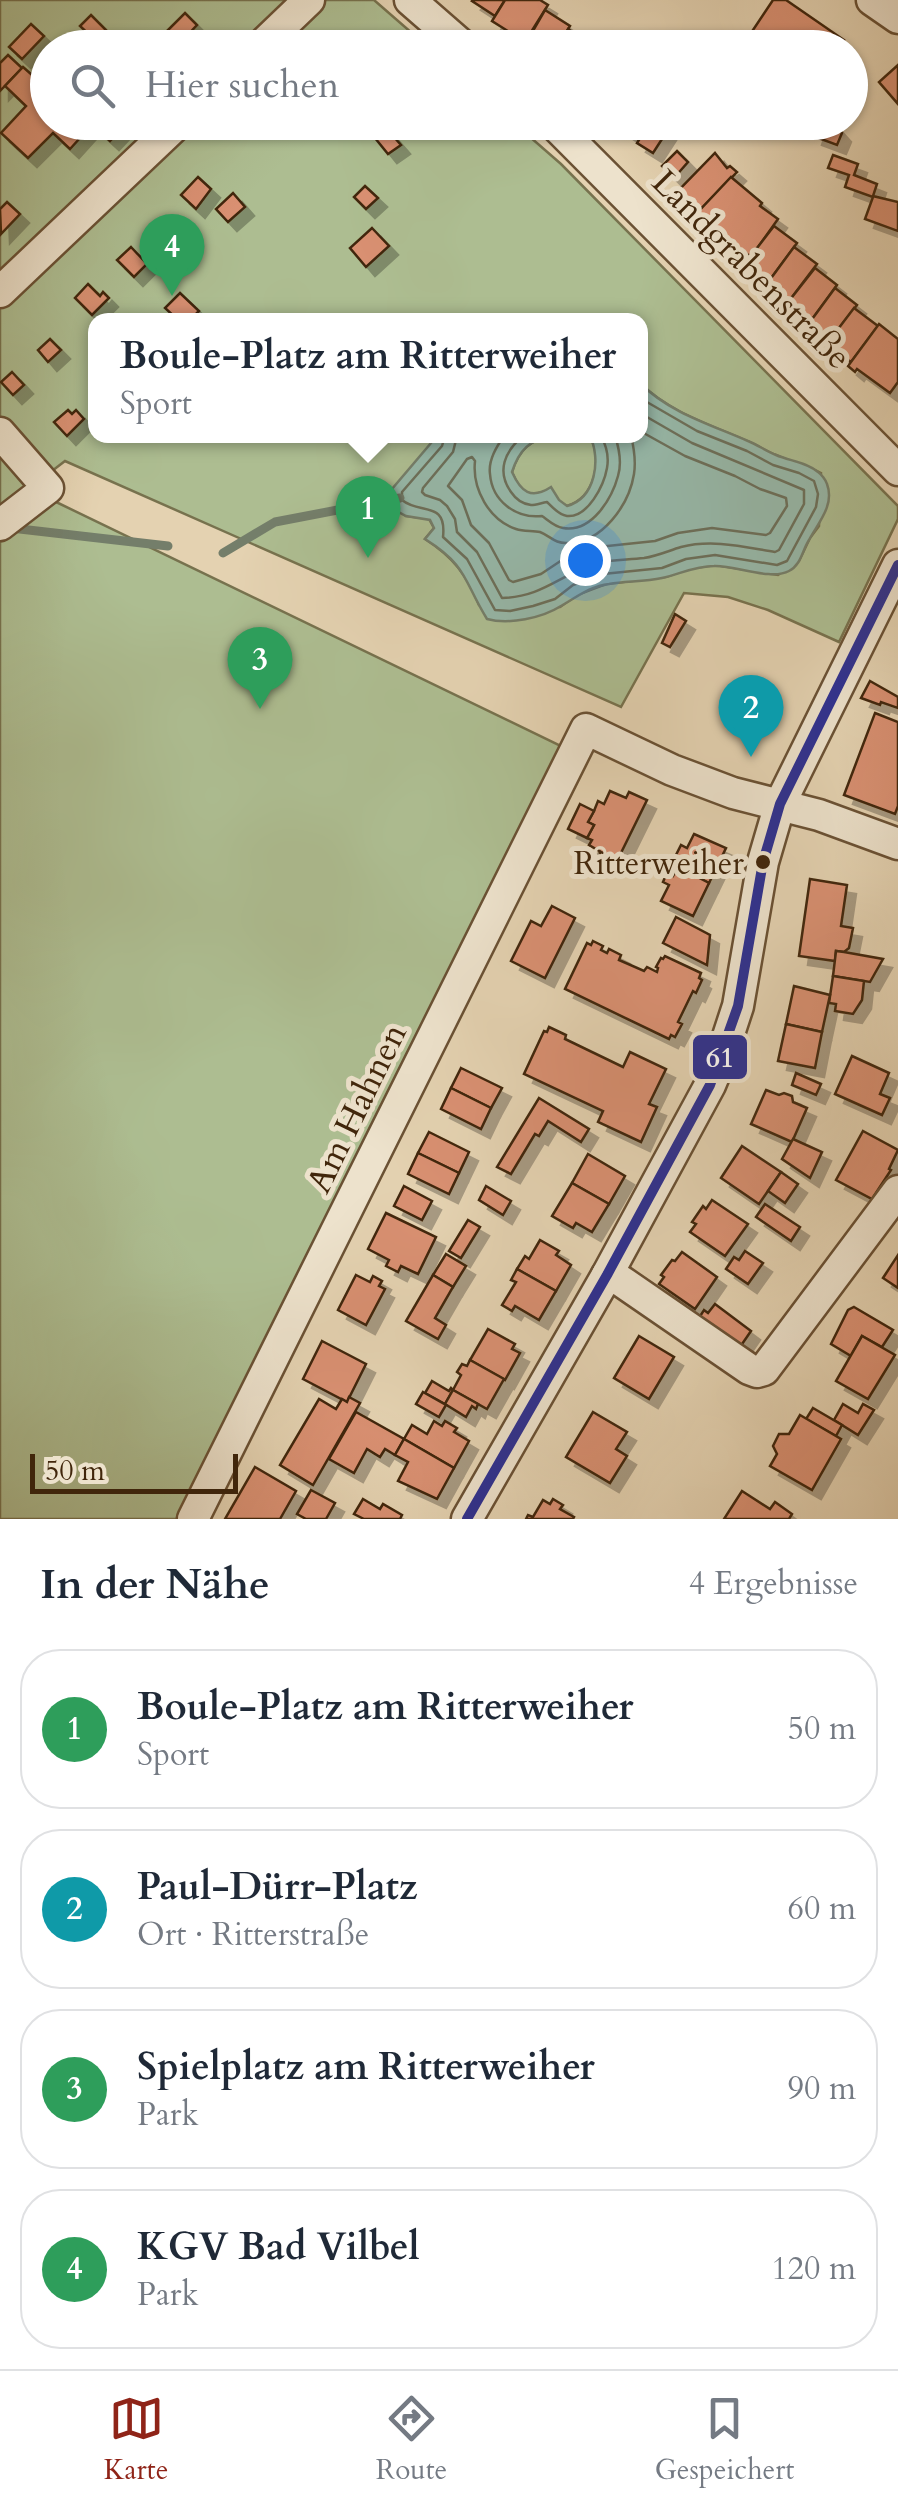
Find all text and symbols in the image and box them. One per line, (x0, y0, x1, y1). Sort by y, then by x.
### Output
search box (30, 30, 868, 140)
icon: search (65, 58, 120, 113)
text: Hier suchen (145, 59, 339, 111)
street label: Landgrabenstraße (641, 159, 862, 380)
pin: 4 (140, 214, 204, 296)
popup (88, 313, 648, 443)
text: Boule-Platz am Ritterweiher (120, 330, 616, 382)
text: Sport (120, 382, 192, 426)
pin: 1 (336, 476, 400, 558)
your location (560, 535, 611, 586)
pin: 3 (228, 626, 292, 709)
pin: 2 (718, 674, 784, 757)
place label: Ritterweiher (573, 842, 744, 886)
marker: Ritterweiher (753, 852, 773, 872)
street label: Am Hahnen (295, 1016, 419, 1201)
line badge: 61 (691, 1033, 749, 1081)
text: 61 (706, 1039, 734, 1077)
scale bar (30, 1449, 238, 1494)
text: 50 m (45, 1452, 105, 1490)
text: In der Nähe (40, 1556, 270, 1613)
text: 4 Ergebnisse (689, 1562, 858, 1606)
text: Boule-Platz am Ritterweiher (137, 1681, 633, 1733)
text: 1 (66, 1707, 83, 1751)
text: 50 m (788, 1707, 856, 1751)
text: Sport (137, 1733, 209, 1777)
text: Paul-Dürr-Platz (137, 1861, 418, 1913)
text: 2 (66, 1887, 83, 1931)
text: 60 m (788, 1887, 856, 1931)
text: Ort · Ritterstraße (137, 1913, 369, 1957)
text: Spielplatz am Ritterweiher (137, 2041, 595, 2093)
text: 3 (66, 2067, 83, 2111)
text: 90 m (788, 2067, 856, 2111)
text: Park (137, 2093, 199, 2137)
text: KGV Bad Vilbel (137, 2221, 420, 2273)
text: 4 (66, 2247, 83, 2291)
text: 120 m (771, 2247, 856, 2291)
text: Park (137, 2273, 199, 2317)
tab: Karte (104, 2391, 168, 2489)
tab: Route (376, 2391, 447, 2489)
tab: Gespeichert (655, 2391, 794, 2489)

